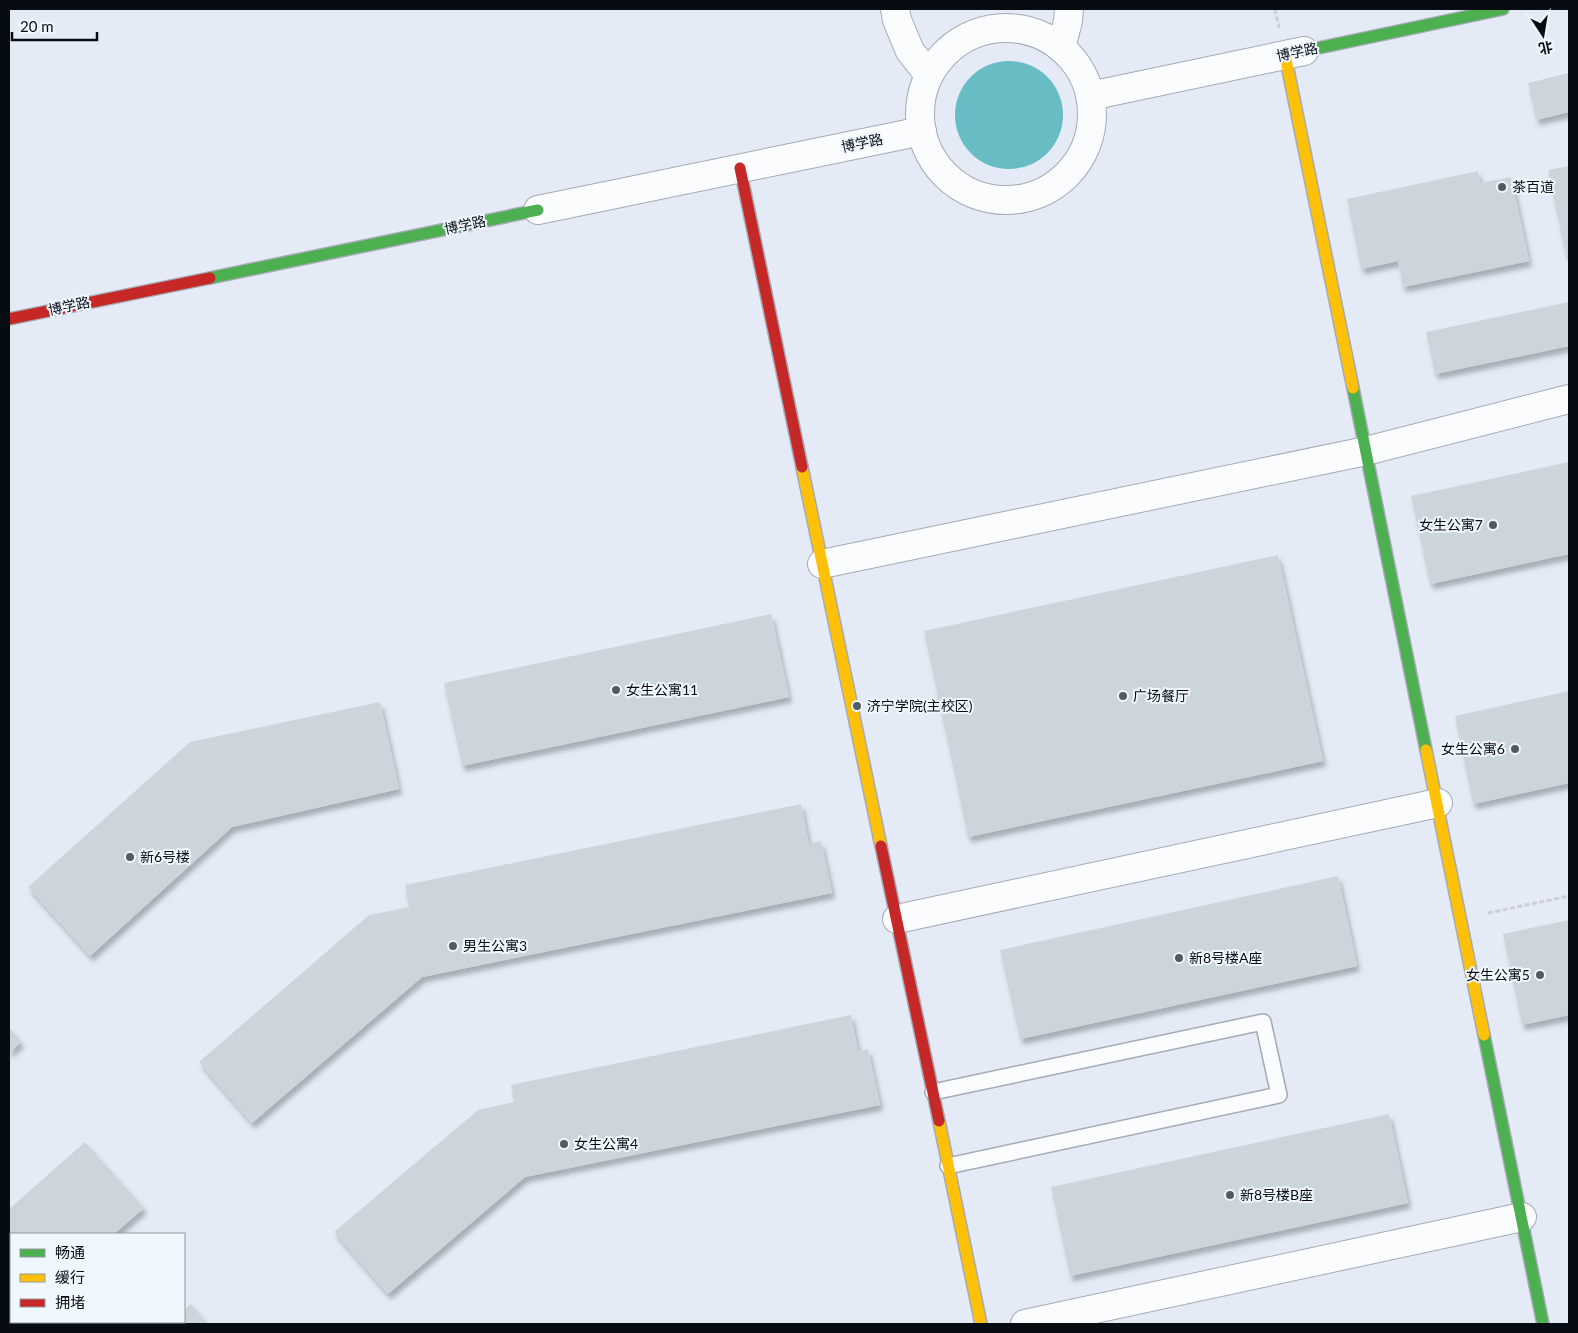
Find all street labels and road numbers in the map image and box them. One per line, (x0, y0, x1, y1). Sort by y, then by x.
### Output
street label: 博学路 (1275, 39, 1319, 64)
street label: 博学路 (840, 130, 884, 155)
street label: 博学路 (443, 212, 487, 237)
street label: 博学路 (47, 293, 91, 318)

